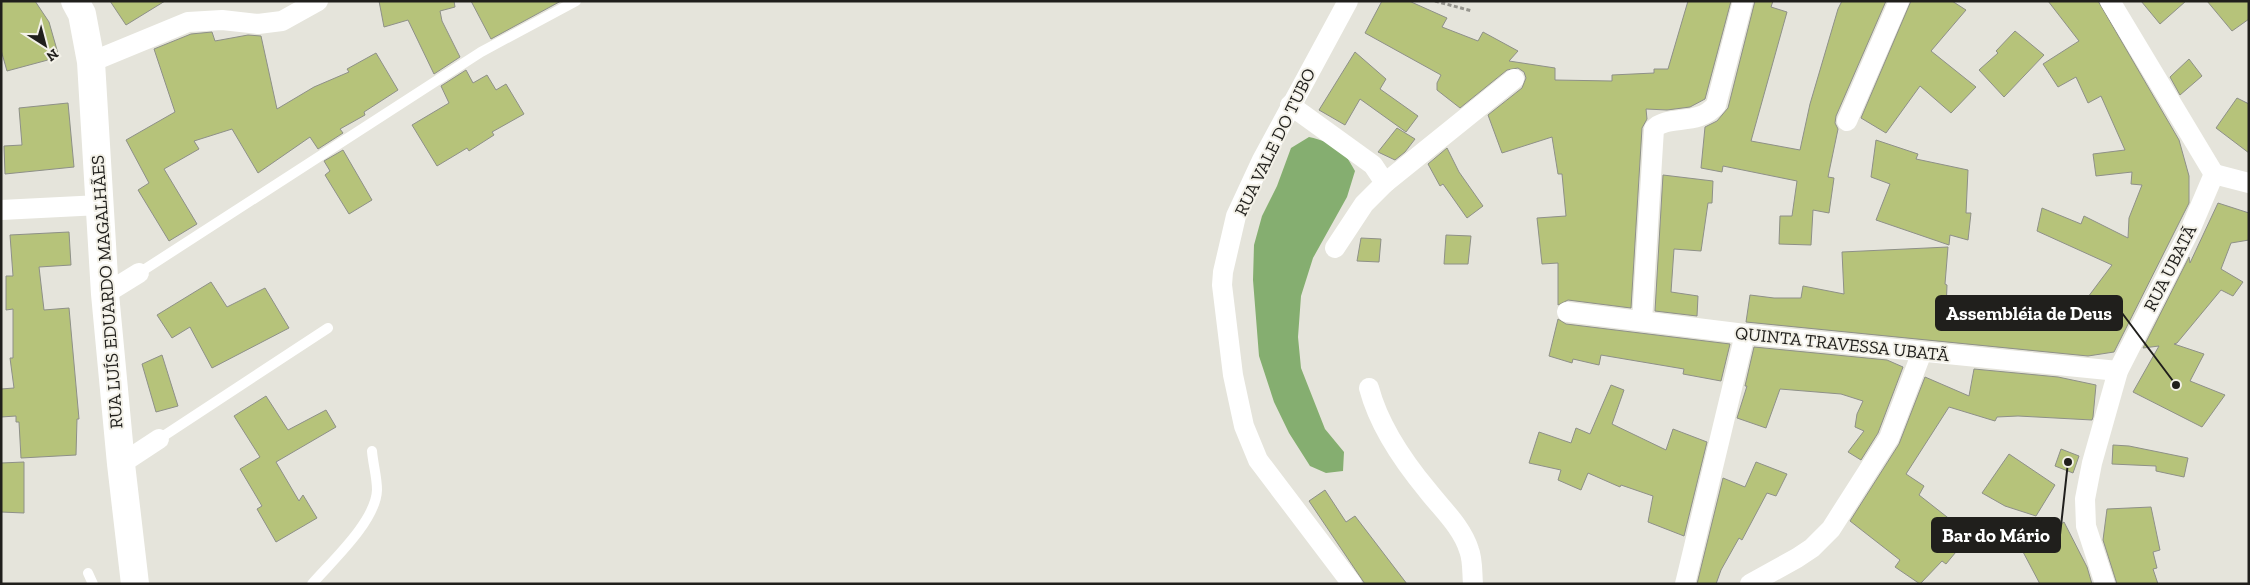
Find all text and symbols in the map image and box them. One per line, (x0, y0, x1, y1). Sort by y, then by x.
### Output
north arrow (20, 20, 70, 70)
text: N (43, 45, 62, 65)
street label: RUA VALE DO TUBO (1230, 64, 1320, 220)
street label: RUA LUÍS EDUARDO MAGALHÃES (86, 154, 128, 430)
street label: RUA UBATÃ (2139, 221, 2201, 315)
callout: Assembléia de Deus (1936, 296, 2122, 330)
text: Assembléia de Deus (1946, 302, 2112, 325)
street label: QUINTA TRAVESSA UBATÃ (1734, 322, 1950, 366)
callout: Bar do Mário (1932, 518, 2060, 552)
text: Bar do Mário (1942, 524, 2050, 547)

